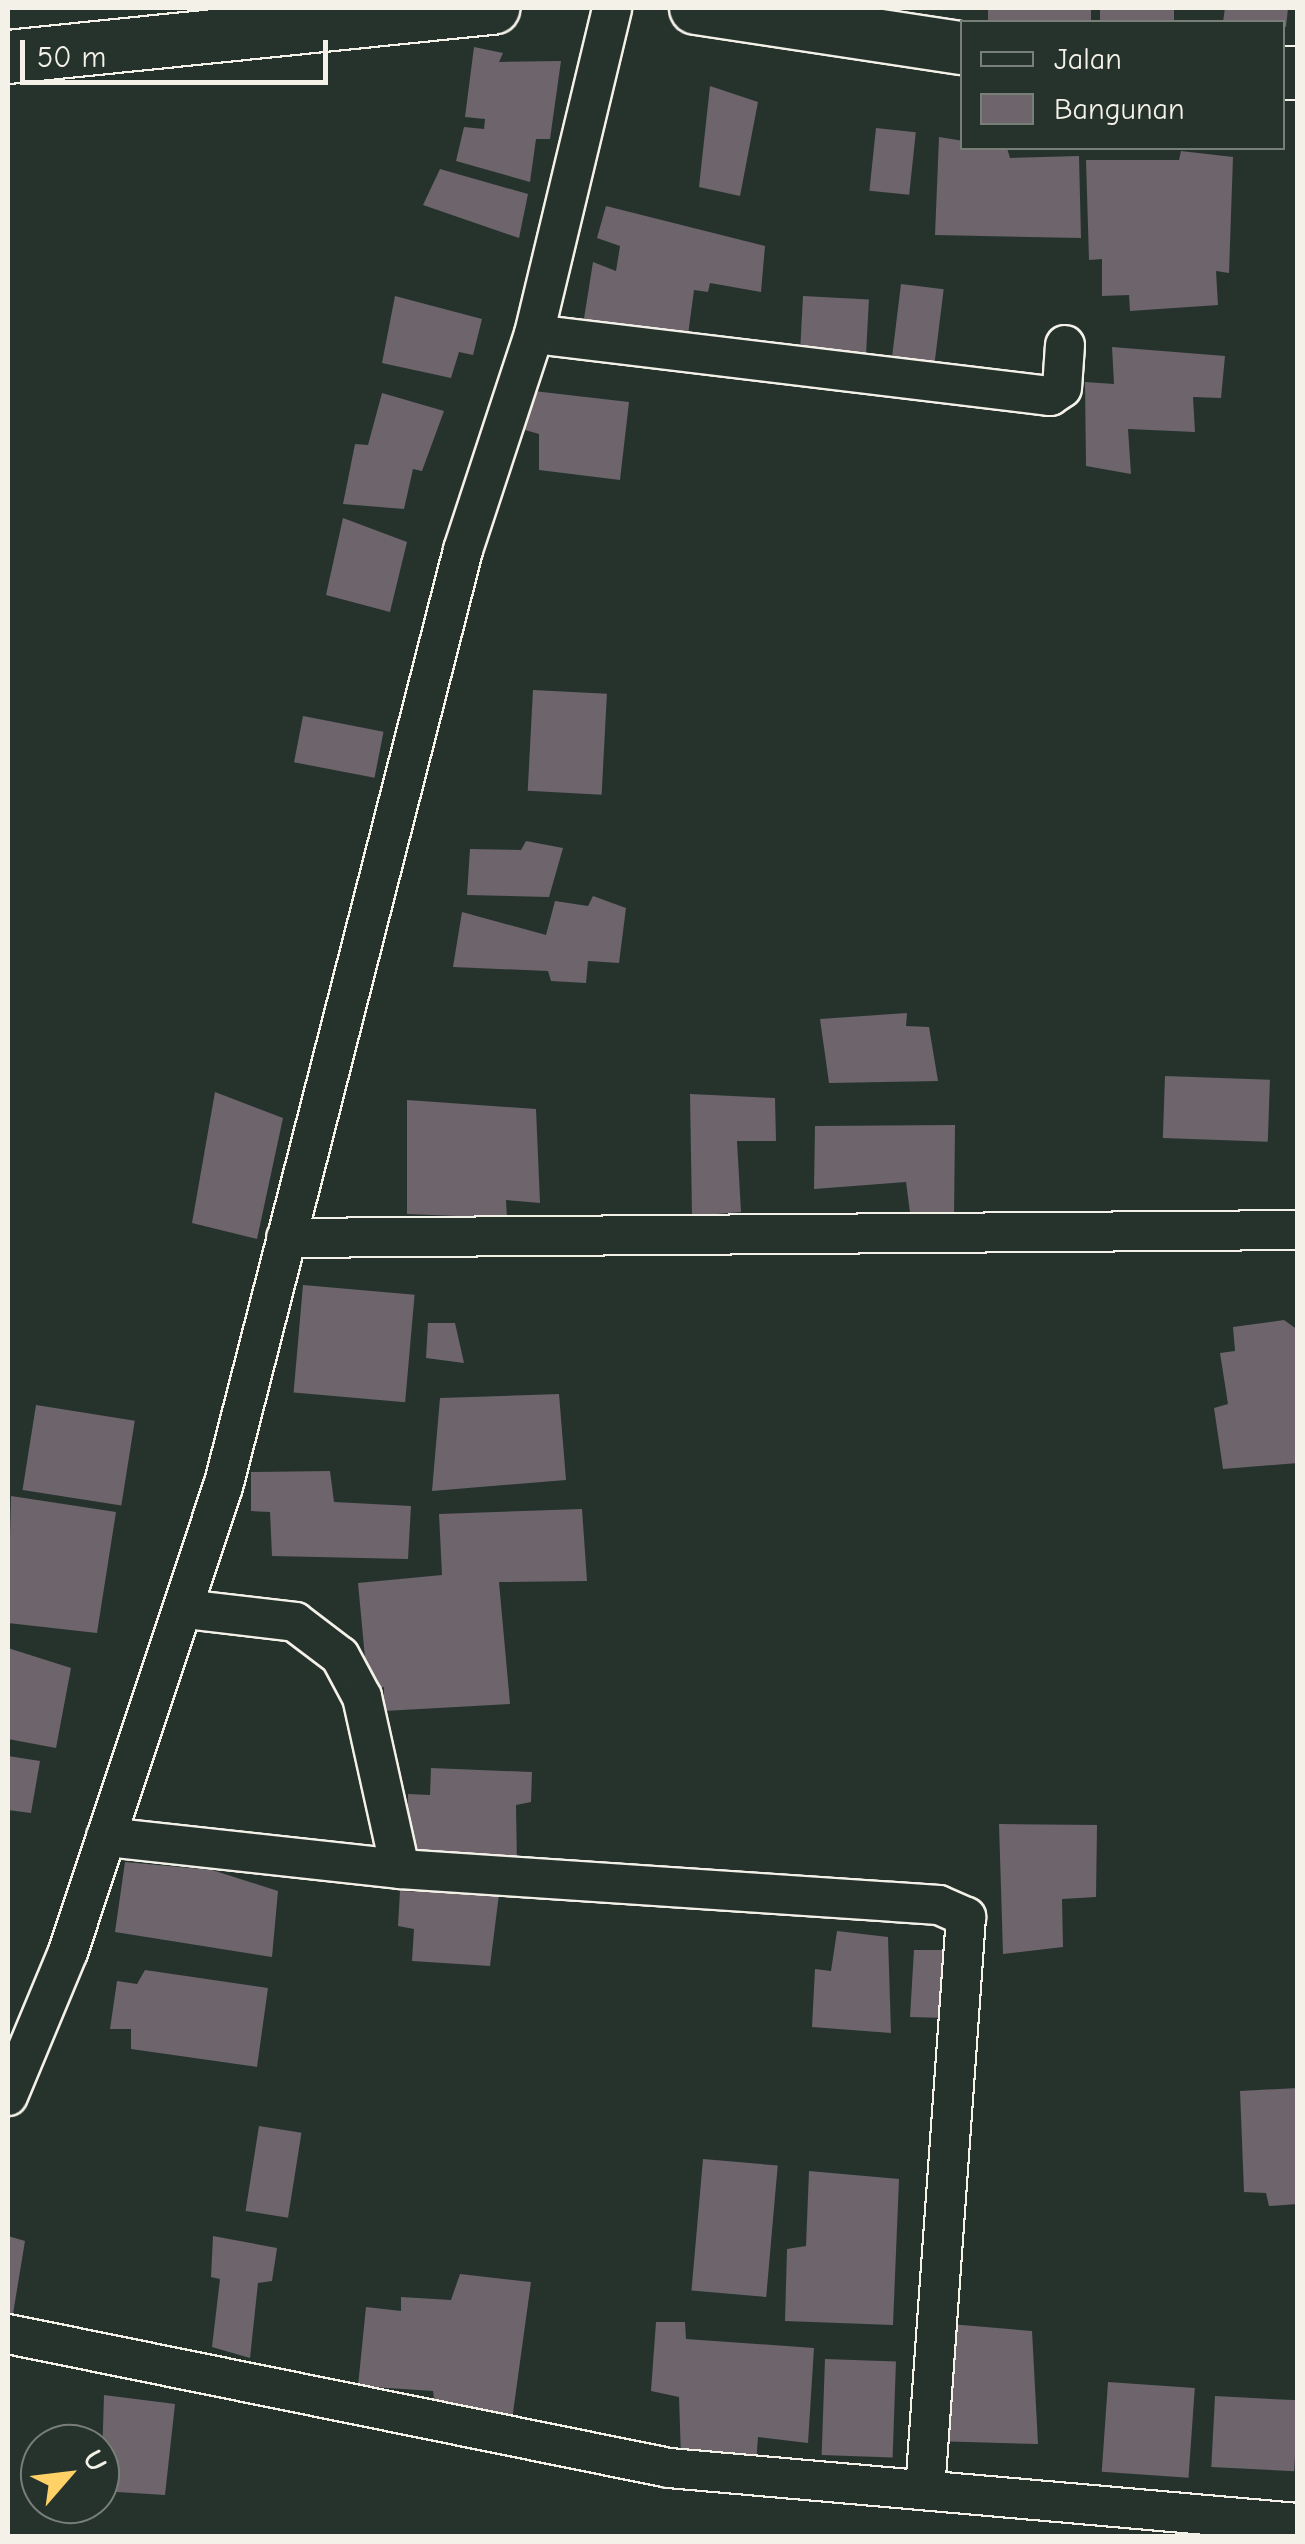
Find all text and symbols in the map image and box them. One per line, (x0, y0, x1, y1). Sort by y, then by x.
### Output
scale bar (25, 20, 332, 82)
legend (960, 20, 1285, 150)
text: 50 m (37, 40, 106, 75)
text: Jalan (1054, 42, 1122, 77)
text: Bangunan (1054, 92, 1185, 127)
north arrow (20, 2424, 120, 2524)
text: U (76, 2445, 113, 2477)

